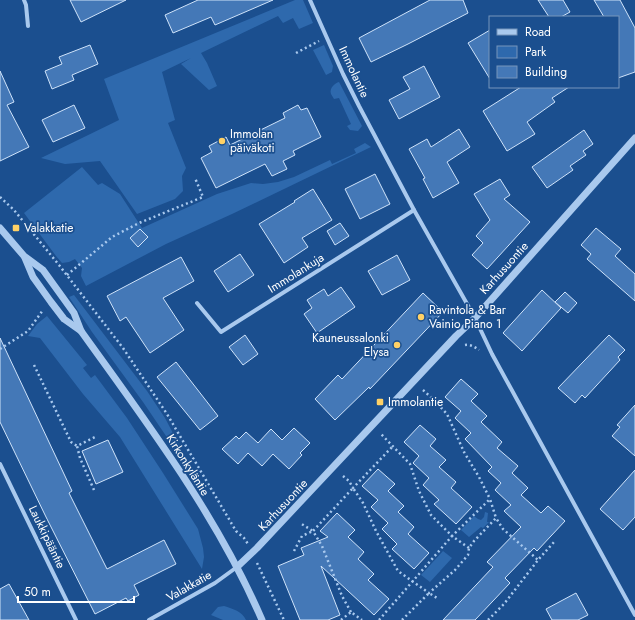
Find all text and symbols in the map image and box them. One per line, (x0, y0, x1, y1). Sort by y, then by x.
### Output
legend (489, 16, 619, 88)
text: Road (525, 23, 551, 41)
street label: Immolantie (334, 43, 374, 101)
text: Park (525, 43, 547, 61)
text: Building (525, 63, 567, 81)
place label: Immolan päiväkoti (230, 125, 275, 157)
marker: Immolan päiväkoti (217, 136, 227, 146)
place label: Valakkatie (24, 219, 74, 237)
marker: Valakkatie (11, 223, 21, 233)
street label: Karhusuontie (475, 238, 533, 298)
street label: Immolankuja (264, 248, 328, 297)
place label: Ravintola & Bar Vainio Piano 1 (429, 301, 507, 333)
marker: Ravintola & Bar Vainio Piano 1 (416, 312, 426, 322)
place label: Kauneussalonki Elysa (312, 329, 389, 361)
marker: Kauneussalonki Elysa (392, 340, 402, 350)
place label: Immolantie (388, 393, 443, 411)
marker: Immolantie (375, 397, 385, 407)
street label: Kirkonkyläntie (162, 431, 214, 499)
street label: Karhusuontie (254, 475, 312, 535)
street label: Laukkipääntie (24, 502, 70, 572)
street label: Valakkatie (163, 566, 215, 606)
scale bar (18, 578, 134, 604)
text: 50 m (24, 583, 51, 601)

